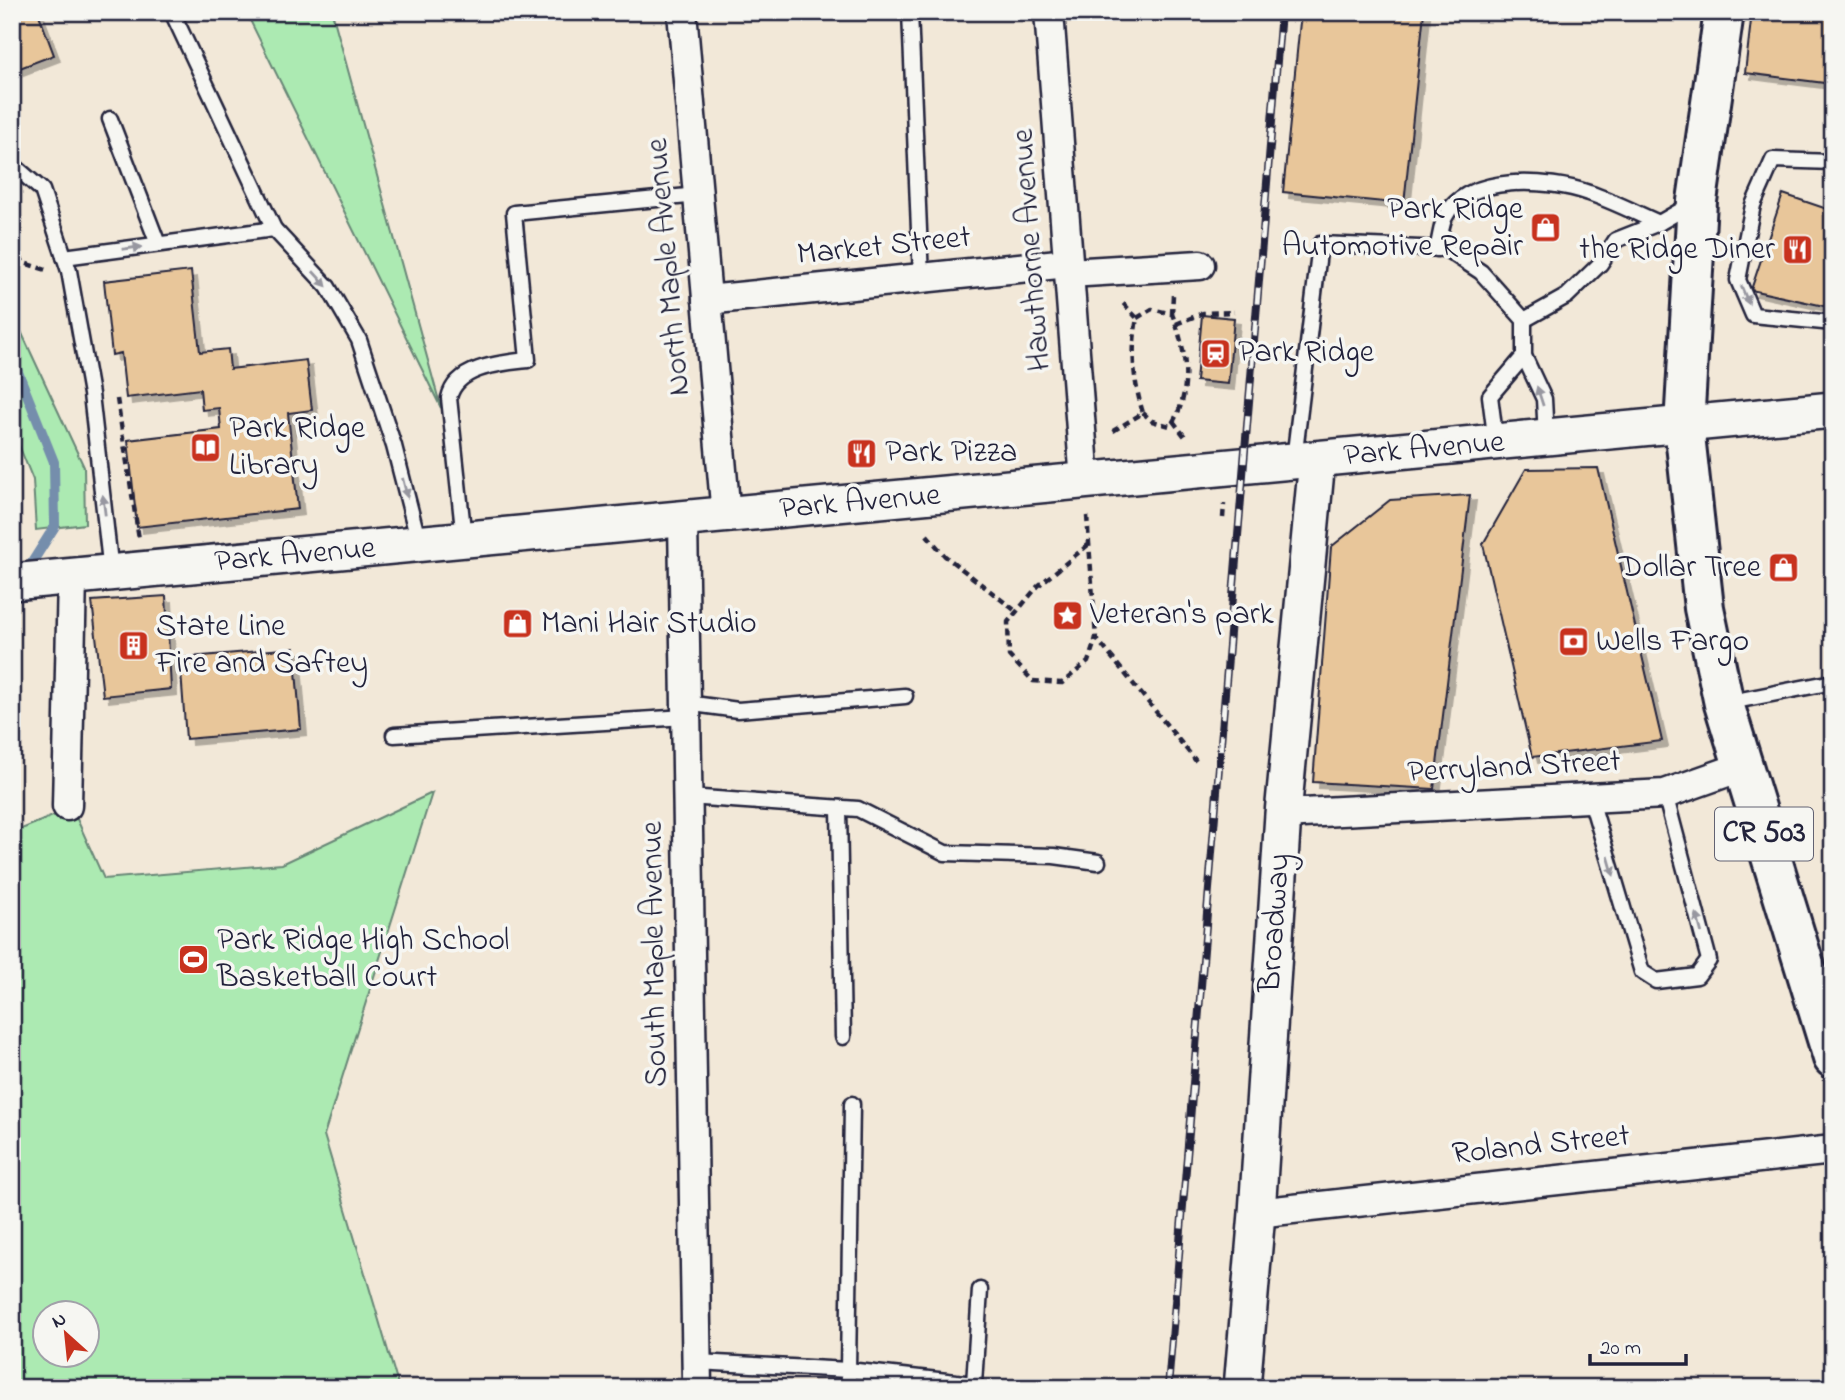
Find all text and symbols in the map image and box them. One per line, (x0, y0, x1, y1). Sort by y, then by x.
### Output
street label: Hawthorne Avenue (1000, 126, 1064, 373)
street label: North Maple Avenue (634, 135, 704, 398)
place label: Park Ridge Automotive Repair (1282, 187, 1524, 271)
shop icon: Park Ridge Automotive Repair (1529, 211, 1563, 245)
street label: Market Street (795, 214, 973, 279)
place label: the Ridge Diner (1579, 227, 1775, 274)
restaurant icon: the Ridge Diner (1781, 233, 1815, 267)
one-way arrow (121, 242, 143, 253)
one-way arrow (312, 270, 328, 288)
one-way arrow (1739, 285, 1751, 305)
place label: Park Ridge (1238, 330, 1375, 377)
station icon: Park Ridge (1198, 336, 1232, 370)
one-way arrow (1535, 385, 1545, 406)
place label: Park Ridge Library (229, 406, 366, 490)
street label: Park Avenue (1342, 419, 1507, 480)
library icon: Park Ridge Library (189, 430, 223, 464)
place label: Park Pizza (885, 430, 1017, 477)
restaurant icon: Park Pizza (845, 436, 879, 470)
street label: Park Avenue (778, 472, 943, 533)
one-way arrow (400, 477, 411, 499)
one-way arrow (98, 494, 109, 516)
street label: Park Avenue (213, 525, 378, 586)
place label: Dollar Tree (1618, 545, 1762, 592)
shop icon: Dollar Tree (1767, 551, 1801, 585)
place label: Veteran's park (1089, 592, 1275, 639)
place icon: Veteran's park (1050, 598, 1084, 632)
place label: Mani Hair Studio (541, 601, 757, 648)
place label: State Line Fire and Saftey (155, 604, 368, 688)
shop icon: Mani Hair Studio (501, 607, 535, 641)
place label: Wells Fargo (1596, 619, 1749, 666)
bank icon: Wells Fargo (1556, 625, 1590, 659)
building icon: State Line Fire and Saftey (116, 628, 150, 662)
street label: Perryland Street (1406, 739, 1622, 797)
road number: CR 503 (1715, 807, 1813, 860)
street label: South Maple Avenue (629, 820, 681, 1087)
street label: Broadway (1248, 852, 1304, 995)
one-way arrow (1606, 855, 1616, 876)
one-way arrow (1693, 912, 1704, 934)
place label: Park Ridge High School Basketball Court (216, 918, 509, 1002)
sports icon: Park Ridge High School Basketball Court (177, 942, 211, 976)
street label: Roland Street (1450, 1113, 1632, 1179)
north arrow (32, 1298, 102, 1368)
text: N (48, 1306, 71, 1336)
scale bar (1590, 1323, 1686, 1367)
text: 20 m (1600, 1334, 1641, 1364)

